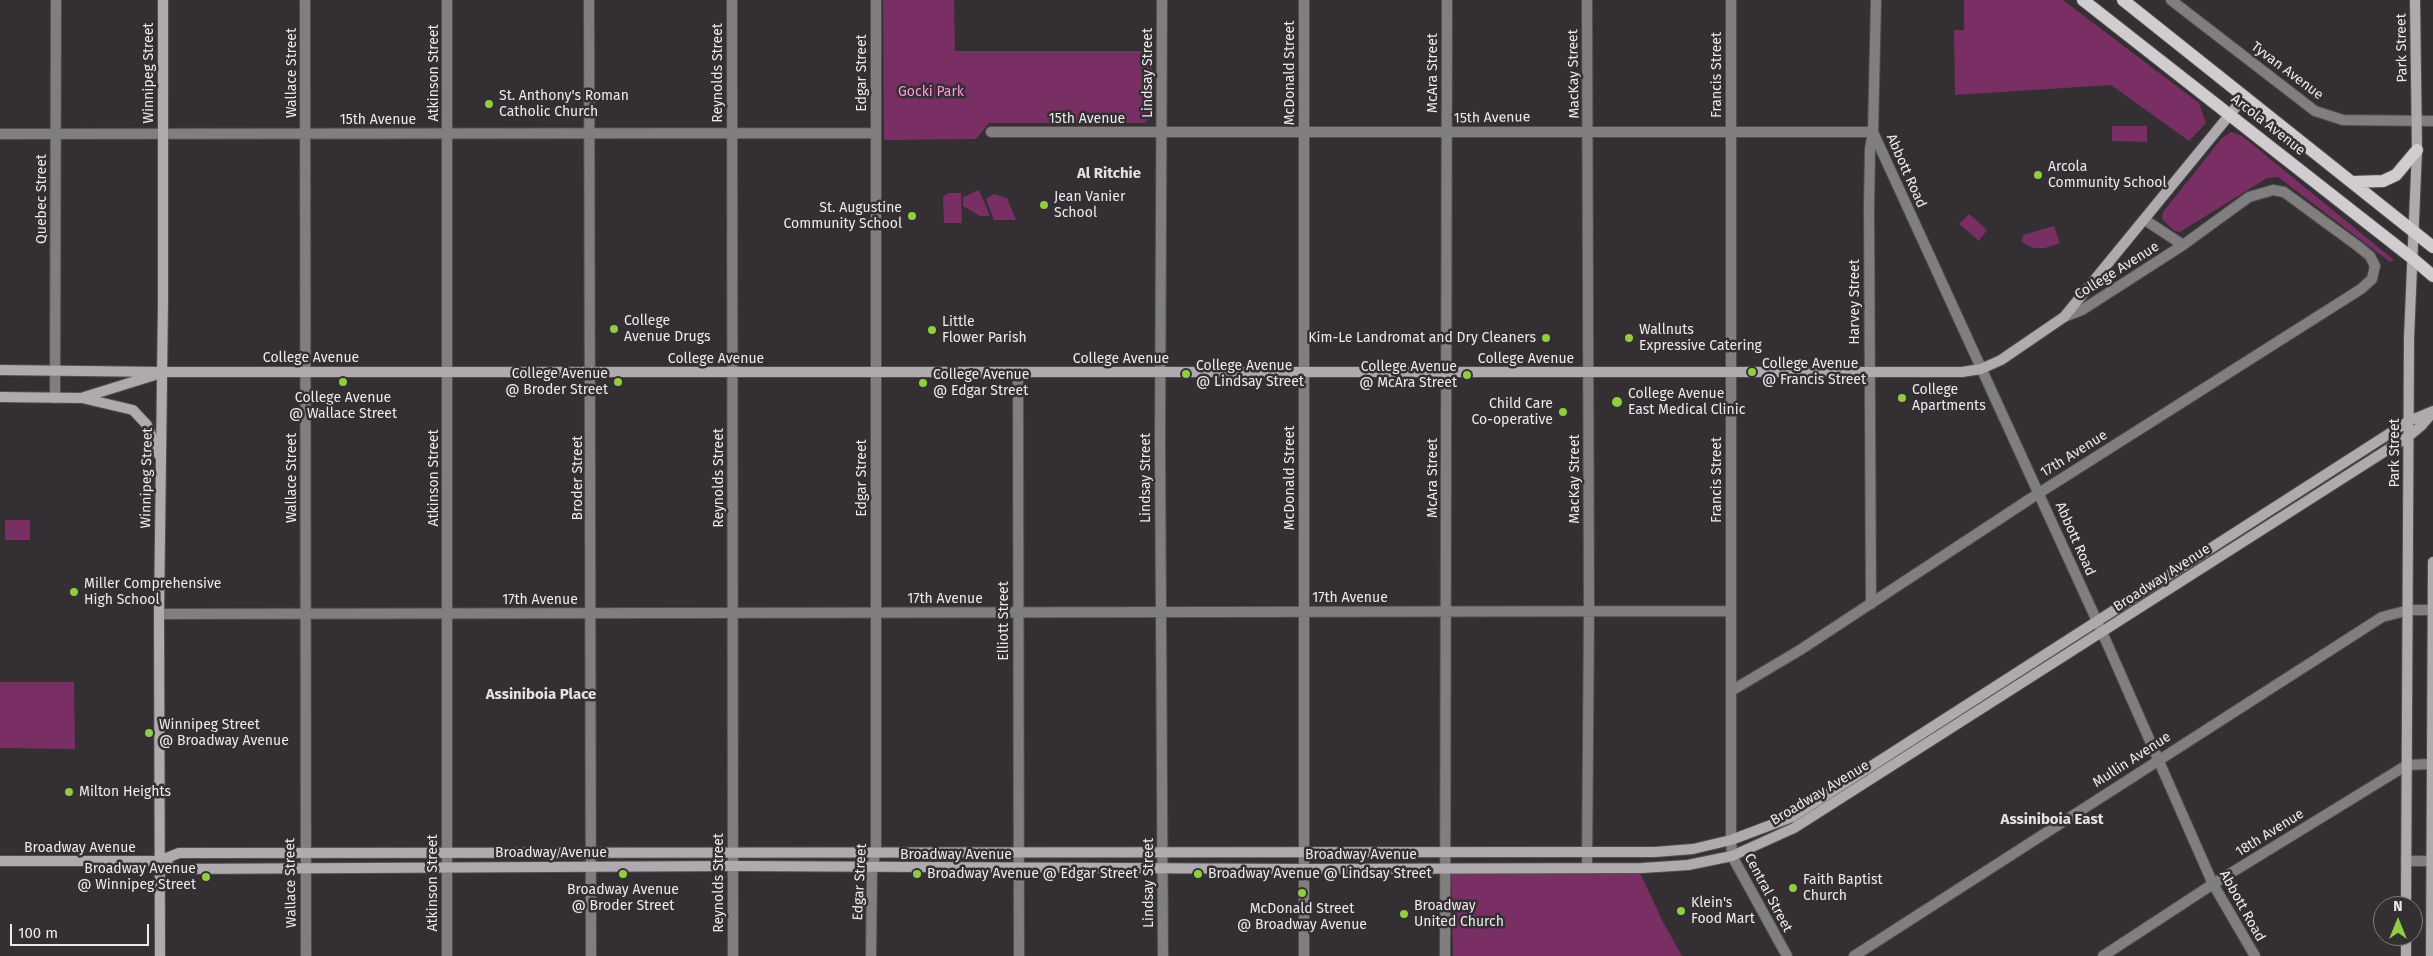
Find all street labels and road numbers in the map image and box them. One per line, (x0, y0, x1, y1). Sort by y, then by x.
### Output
street label: Park Street (2393, 13, 2411, 83)
street label: McDonald Street (1282, 21, 1298, 125)
street label: Winnipeg Street (141, 23, 157, 123)
street label: Reynolds Street (710, 23, 726, 123)
street label: Atkinson Street (426, 24, 442, 122)
street label: Wallace Street (284, 28, 300, 118)
street label: Lindsay Street (1140, 28, 1156, 118)
street label: MacKay Street (1565, 29, 1583, 119)
street label: Francis Street (1709, 32, 1725, 118)
street label: McAra Street (1425, 33, 1441, 113)
street label: Edgar Street (854, 34, 870, 112)
street label: Tyvan Avenue (2248, 38, 2326, 104)
street label: Arcola Avenue (2228, 91, 2308, 159)
street label: 15th Avenue (1454, 109, 1530, 127)
street label: 15th Avenue (1049, 111, 1125, 127)
street label: 15th Avenue (340, 112, 416, 128)
street label: Abbott Road (1882, 132, 1930, 210)
street label: Quebec Street (34, 154, 50, 244)
street label: College Avenue (2072, 238, 2162, 304)
street label: Harvey Street (1847, 259, 1863, 345)
street label: College Avenue (263, 350, 359, 366)
street label: College Avenue (668, 351, 764, 367)
street label: College Avenue (1073, 351, 1169, 367)
street label: College Avenue (1478, 351, 1574, 367)
street label: Park Street (2387, 418, 2403, 488)
street label: McDonald Street (1282, 426, 1298, 530)
street label: Winnipeg Street (138, 427, 156, 529)
street label: 17th Avenue (2037, 427, 2111, 481)
street label: Reynolds Street (711, 428, 727, 528)
street label: Atkinson Street (426, 429, 442, 527)
street label: Wallace Street (284, 433, 300, 523)
street label: Lindsay Street (1138, 433, 1154, 523)
street label: MacKay Street (1567, 434, 1583, 524)
street label: Broder Street (570, 436, 586, 520)
street label: Francis Street (1709, 437, 1725, 523)
street label: McAra Street (1425, 438, 1441, 518)
street label: Edgar Street (854, 439, 870, 517)
street label: Abbott Road (2051, 500, 2099, 578)
street label: Broadway Avenue (2111, 540, 2213, 616)
street label: Elliott Street (996, 581, 1012, 661)
street label: 17th Avenue (1312, 590, 1388, 606)
street label: 17th Avenue (907, 591, 983, 607)
street label: 17th Avenue (502, 592, 578, 608)
street label: Mullin Avenue (2090, 729, 2174, 791)
street label: Broadway Avenue (1768, 757, 1872, 829)
street label: 18th Avenue (2233, 805, 2307, 861)
street label: Reynolds Street (711, 833, 727, 933)
street label: Atkinson Street (425, 834, 441, 932)
street label: Wallace Street (282, 838, 300, 928)
street label: Lindsay Street (1141, 838, 1157, 928)
street label: Broadway Avenue (24, 840, 136, 856)
street label: Edgar Street (850, 843, 870, 921)
street label: Broadway Avenue (495, 845, 607, 861)
street label: Broadway Avenue (900, 847, 1012, 863)
street label: Broadway Avenue (1305, 847, 1417, 863)
street label: Central Street (1740, 851, 1796, 935)
street label: Abbott Road (2216, 867, 2268, 945)

